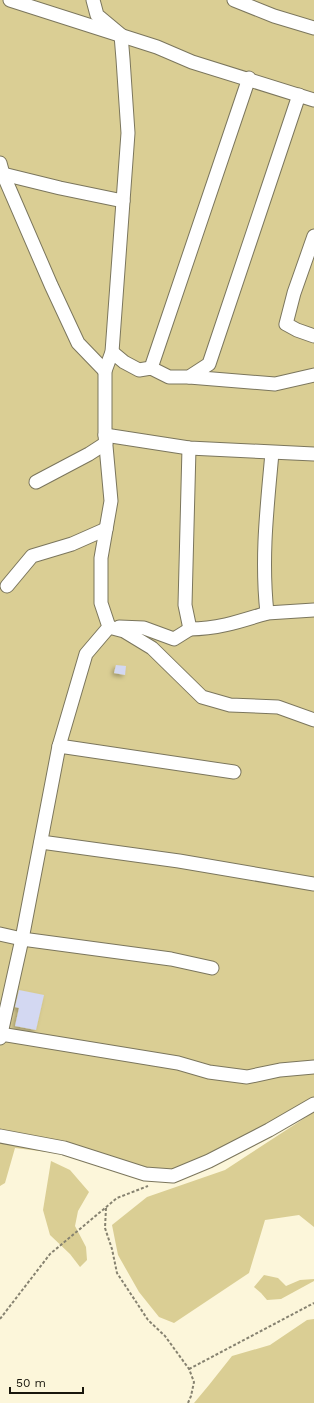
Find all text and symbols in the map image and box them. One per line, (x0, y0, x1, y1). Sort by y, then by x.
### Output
scale bar (10, 1369, 83, 1395)
text: 50 m (16, 1376, 46, 1390)

